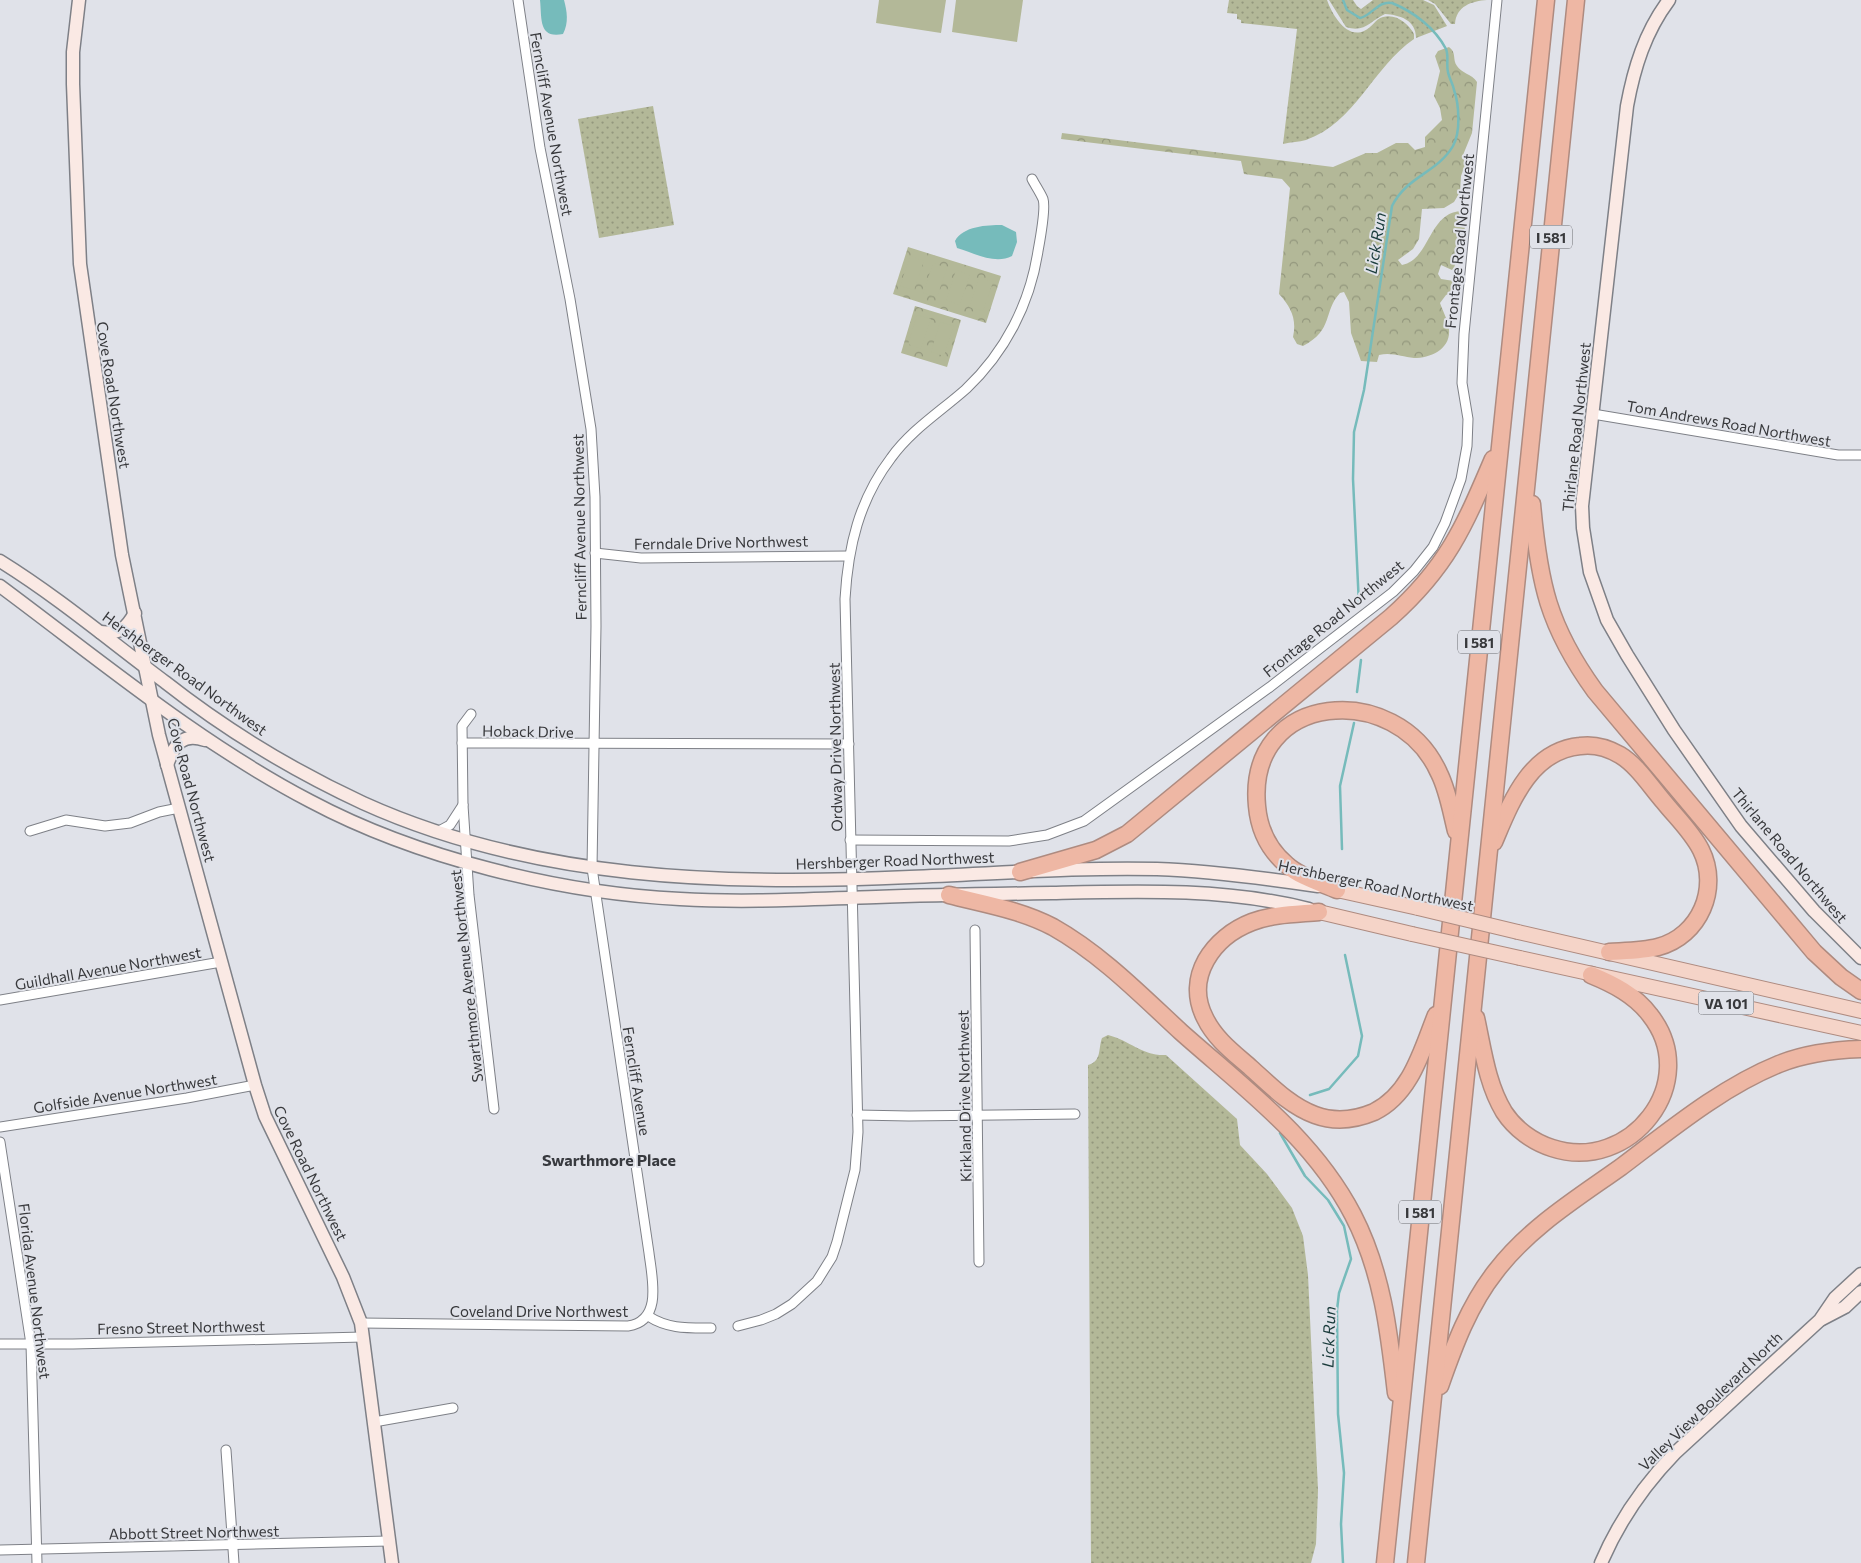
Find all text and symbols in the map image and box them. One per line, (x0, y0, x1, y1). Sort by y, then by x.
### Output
street label: Ferncliff Avenue Northwest (527, 31, 577, 217)
street label: Frontage Road Northwest (1441, 153, 1477, 329)
water label: Lick Run (1361, 211, 1389, 275)
road number: I 581 (1530, 226, 1572, 248)
street label: Cove Road Northwest (93, 320, 135, 470)
street label: Thirlane Road Northwest (1558, 341, 1594, 513)
street label: Tom Andrews Road Northwest (1625, 396, 1833, 450)
street label: Ferncliff Avenue Northwest (568, 434, 590, 620)
street label: Ferndale Drive Northwest (634, 531, 808, 553)
street label: Frontage Road Northwest (1259, 556, 1407, 680)
street label: Hershberger Road Northwest (99, 607, 271, 739)
road number: I 581 (1458, 630, 1500, 654)
street label: Ordway Drive Northwest (825, 662, 845, 832)
street label: Cove Road Northwest (164, 716, 220, 864)
street label: Hoback Drive (482, 721, 574, 741)
street label: Thirlane Road Northwest (1728, 784, 1852, 926)
street label: Hershberger Road Northwest (795, 848, 995, 872)
street label: Hershberger Road Northwest (1277, 855, 1475, 915)
street label: Swarthmore Avenue Northwest (446, 869, 486, 1083)
street label: Guildhall Avenue Northwest (13, 943, 203, 993)
road number: VA 101 (1698, 991, 1754, 1014)
street label: Kirkland Drive Northwest (953, 1010, 975, 1182)
street label: Ferncliff Avenue (619, 1025, 655, 1137)
street label: Golfside Avenue Northwest (32, 1070, 218, 1116)
street label: Cove Road Northwest (270, 1102, 352, 1244)
district label: Swarthmore Place (542, 1150, 676, 1169)
road number: I 581 (1399, 1200, 1441, 1224)
street label: Florida Avenue Northwest (15, 1202, 55, 1380)
street label: Coveland Drive Northwest (450, 1302, 628, 1320)
water label: Lick Run (1317, 1306, 1339, 1368)
street label: Fresno Street Northwest (97, 1317, 265, 1337)
street label: Valley View Boulevard North (1635, 1328, 1785, 1474)
street label: Abbott Street Northwest (108, 1522, 280, 1542)

